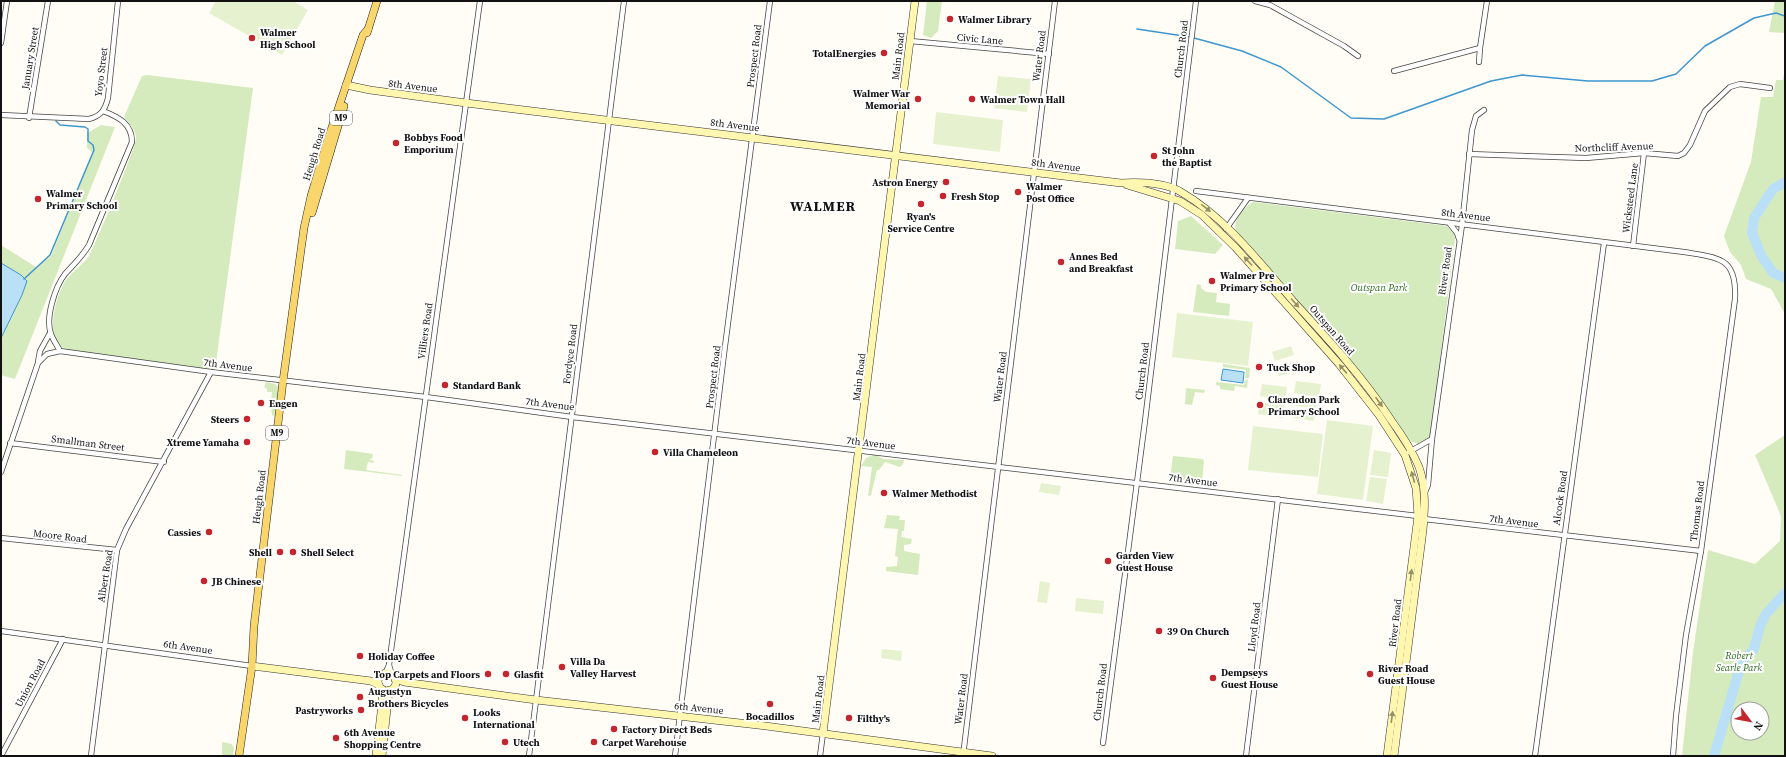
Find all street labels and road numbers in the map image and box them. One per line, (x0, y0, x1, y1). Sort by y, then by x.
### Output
street label: Church Road (1171, 19, 1191, 79)
street label: Prospect Road (744, 23, 764, 88)
street label: January Street (18, 25, 41, 91)
street label: Water Road (1029, 29, 1049, 82)
street label: Civic Lane (956, 30, 1004, 48)
street label: Main Road (889, 31, 907, 81)
street label: Yoyo Street (92, 46, 111, 97)
street label: 8th Avenue (388, 77, 438, 95)
road number: M9 (330, 111, 352, 125)
street label: 8th Avenue (710, 116, 760, 134)
street label: Heugh Road (300, 126, 328, 182)
street label: Northcliff Avenue (1574, 139, 1654, 155)
street label: 8th Avenue (1031, 156, 1081, 174)
street label: Wicksteed Lane (1619, 162, 1641, 234)
street label: 8th Avenue (1441, 206, 1491, 224)
street label: River Road (1435, 246, 1455, 296)
street label: Villiers Road (415, 302, 435, 360)
street label: Outspan Road (1307, 302, 1358, 358)
street label: Fordyce Road (560, 323, 580, 385)
street label: Church Road (1132, 341, 1152, 401)
street label: Prospect Road (703, 344, 723, 409)
street label: Water Road (990, 350, 1010, 403)
street label: Main Road (850, 352, 868, 402)
street label: 7th Avenue (203, 356, 253, 374)
street label: 7th Avenue (525, 395, 575, 413)
road number: M9 (266, 426, 288, 440)
street label: Smallman Street (51, 432, 126, 454)
street label: 7th Avenue (846, 434, 896, 452)
street label: Heugh Road (249, 469, 269, 525)
street label: Alcock Road (1550, 469, 1570, 526)
street label: 7th Avenue (1168, 471, 1218, 489)
street label: Thomas Road (1687, 480, 1707, 542)
street label: 7th Avenue (1489, 512, 1539, 530)
street label: Moore Road (32, 526, 88, 546)
street label: Albert Road (94, 548, 116, 603)
street label: River Road (1386, 598, 1404, 648)
street label: Lloyd Road (1245, 601, 1264, 653)
street label: 6th Avenue (163, 637, 213, 657)
street label: Union Road (12, 656, 48, 709)
street label: Church Road (1090, 662, 1110, 722)
street label: Water Road (951, 672, 971, 725)
street label: Main Road (809, 674, 827, 724)
street label: 6th Avenue (674, 699, 724, 717)

